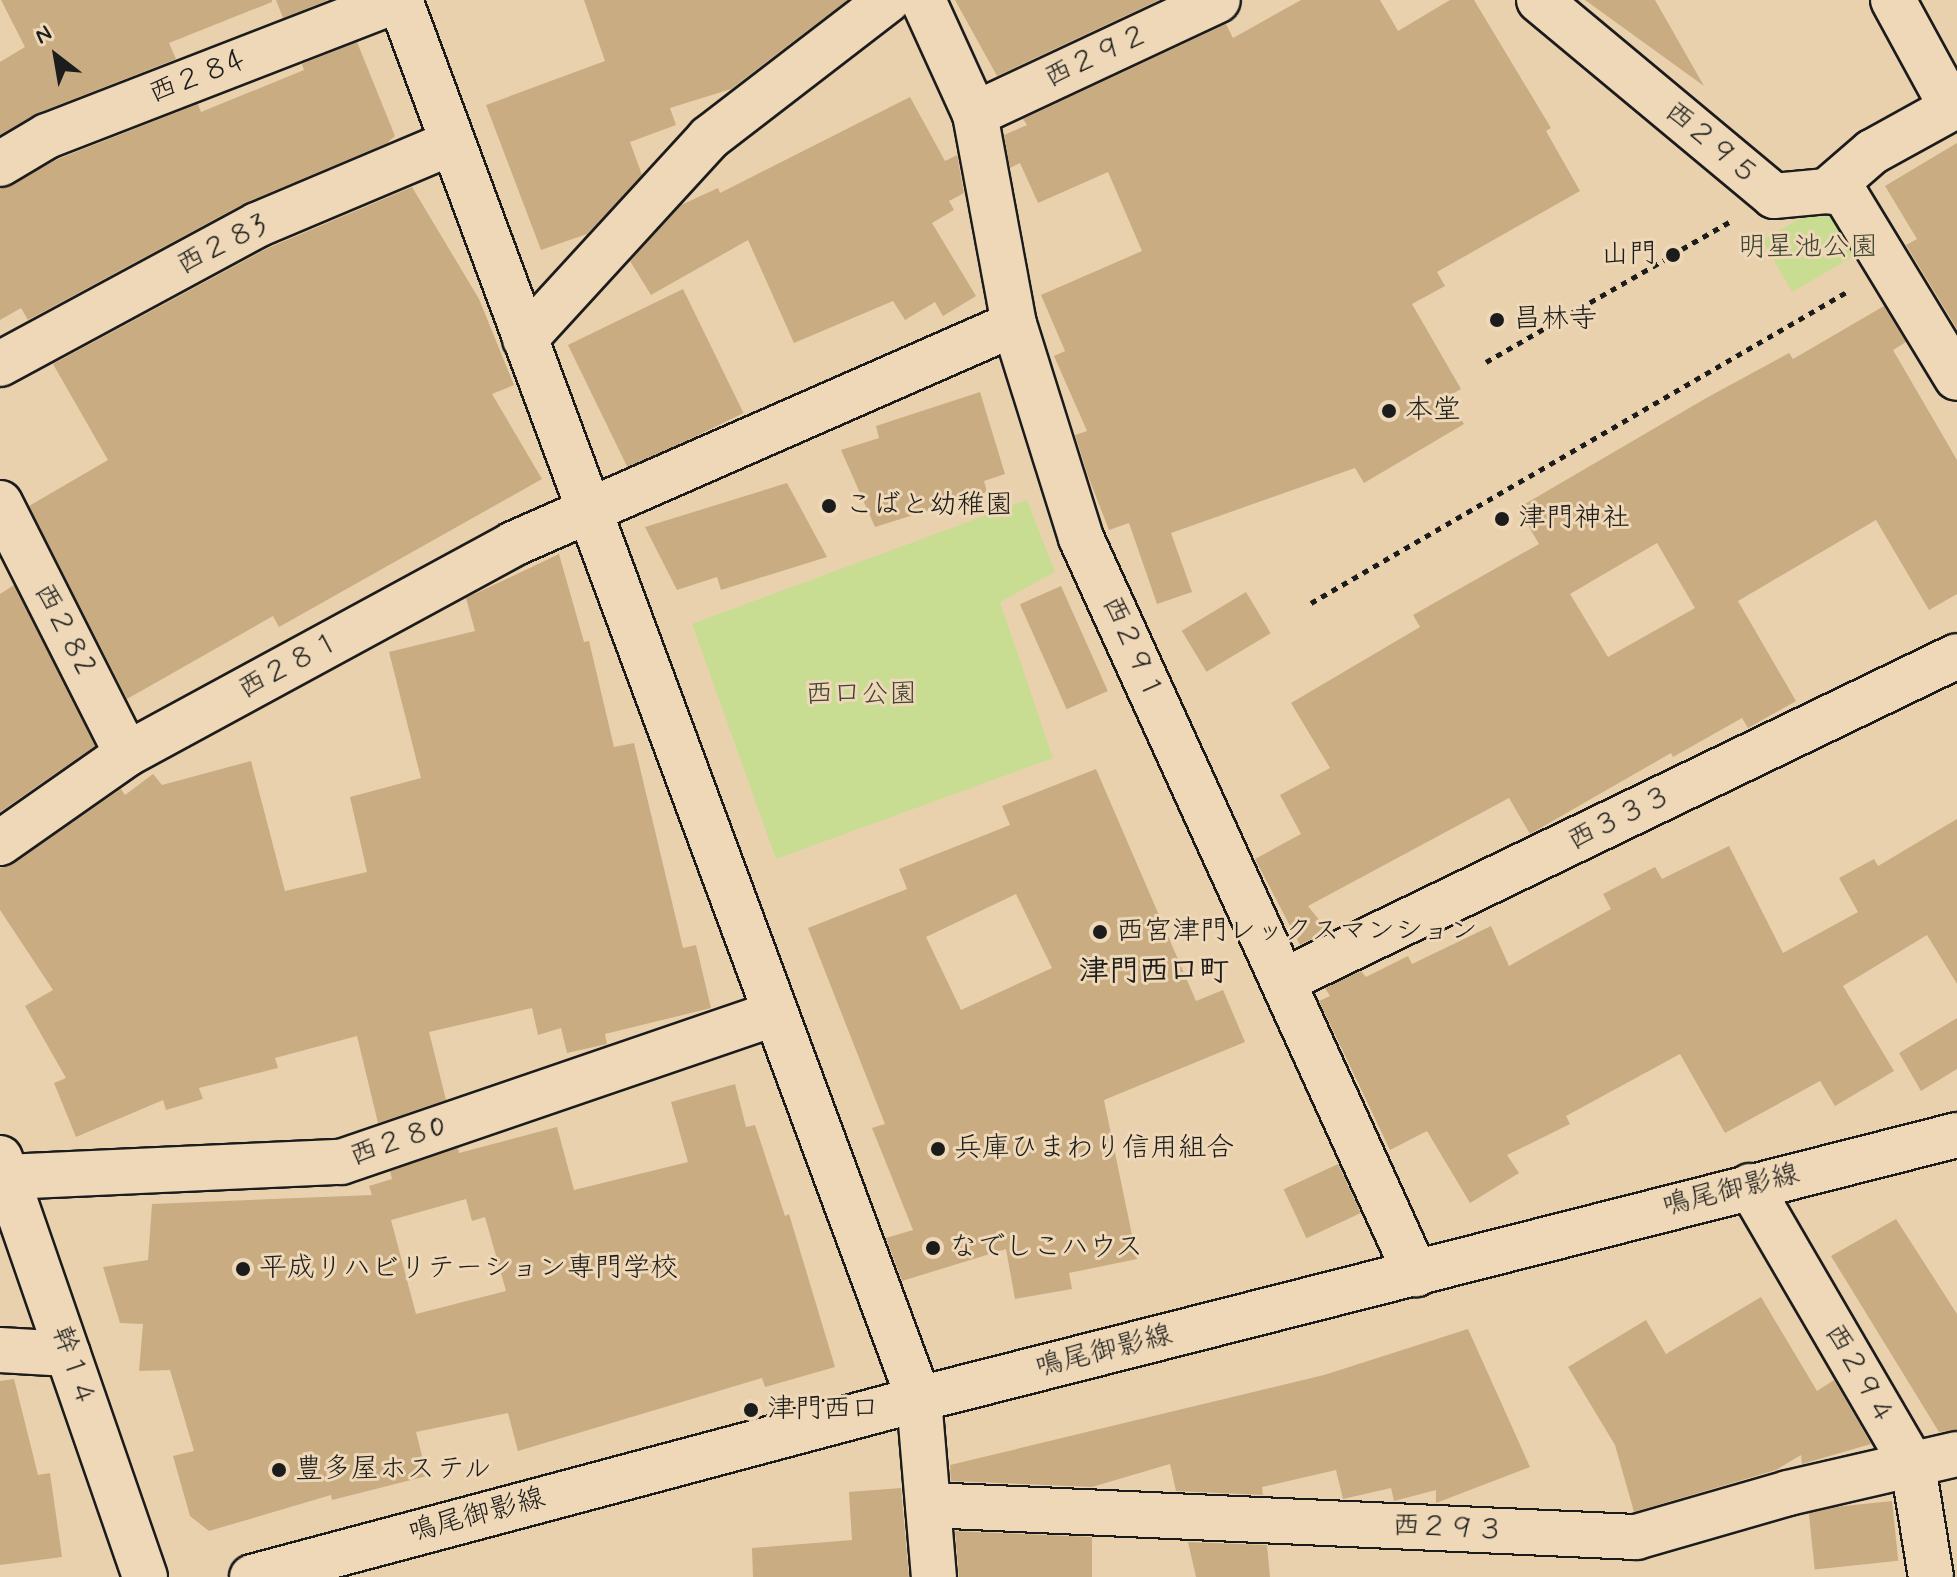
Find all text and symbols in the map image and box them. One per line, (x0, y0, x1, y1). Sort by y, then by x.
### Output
north arrow (16, 16, 96, 96)
street label: 西２９２ (1039, 18, 1155, 96)
text: N (30, 20, 57, 51)
street label: 西２８4 (144, 44, 250, 112)
street label: 西２９５ (1657, 95, 1765, 193)
street label: 西２８3 (171, 209, 273, 283)
park label: 明星池公園 (1738, 231, 1878, 265)
place label: 山門 (1601, 238, 1657, 272)
marker: 山門 (1664, 246, 1682, 264)
place label: 昌林寺 (1513, 303, 1597, 337)
marker: 昌林寺 (1488, 311, 1506, 329)
place label: 本堂 (1405, 394, 1461, 428)
marker: 本堂 (1380, 402, 1398, 420)
place label: こばと幼稚園 (845, 489, 1013, 523)
marker: こばと幼稚園 (820, 497, 838, 515)
place label: 津門神社 (1518, 502, 1630, 536)
marker: 津門神社 (1493, 510, 1511, 528)
street label: 西２８2 (26, 578, 100, 680)
street label: 西２９１ (1094, 591, 1170, 707)
street label: 西２８１ (233, 625, 347, 707)
park label: 西口公園 (805, 678, 917, 712)
street label: 西３３３ (1562, 779, 1678, 859)
place label: 西宮津門レックスマンション (1116, 915, 1480, 949)
marker: 西宮津門レックスマンション (1091, 923, 1109, 941)
district label: 津門西口町 (1079, 954, 1229, 990)
street label: 西２８0 (345, 1110, 451, 1174)
place label: 兵庫ひまわり信用組合 (954, 1132, 1234, 1166)
marker: 兵庫ひまわり信用組合 (929, 1140, 947, 1158)
street label: 鳴尾御影線 (1659, 1158, 1803, 1224)
place label: なでしこハウス (949, 1231, 1145, 1265)
marker: なでしこハウス (924, 1239, 942, 1257)
place label: 平成リハビリテーション専門学校 (259, 1252, 679, 1286)
marker: 平成リハビリテーション専門学校 (234, 1260, 252, 1278)
street label: 西２９４ (1816, 1318, 1902, 1432)
street label: 鳴尾御影線 (1032, 1319, 1176, 1385)
street label: 幹１４ (43, 1322, 103, 1412)
place label: 津門西口 (767, 1393, 879, 1427)
marker: 津門西口 (742, 1401, 760, 1419)
place label: 豊多屋ホステル (295, 1453, 491, 1487)
marker: 豊多屋ホステル (270, 1461, 288, 1479)
street label: 鳴尾御影線 (405, 1482, 549, 1550)
street label: 西２９３ (1391, 1509, 1505, 1549)

